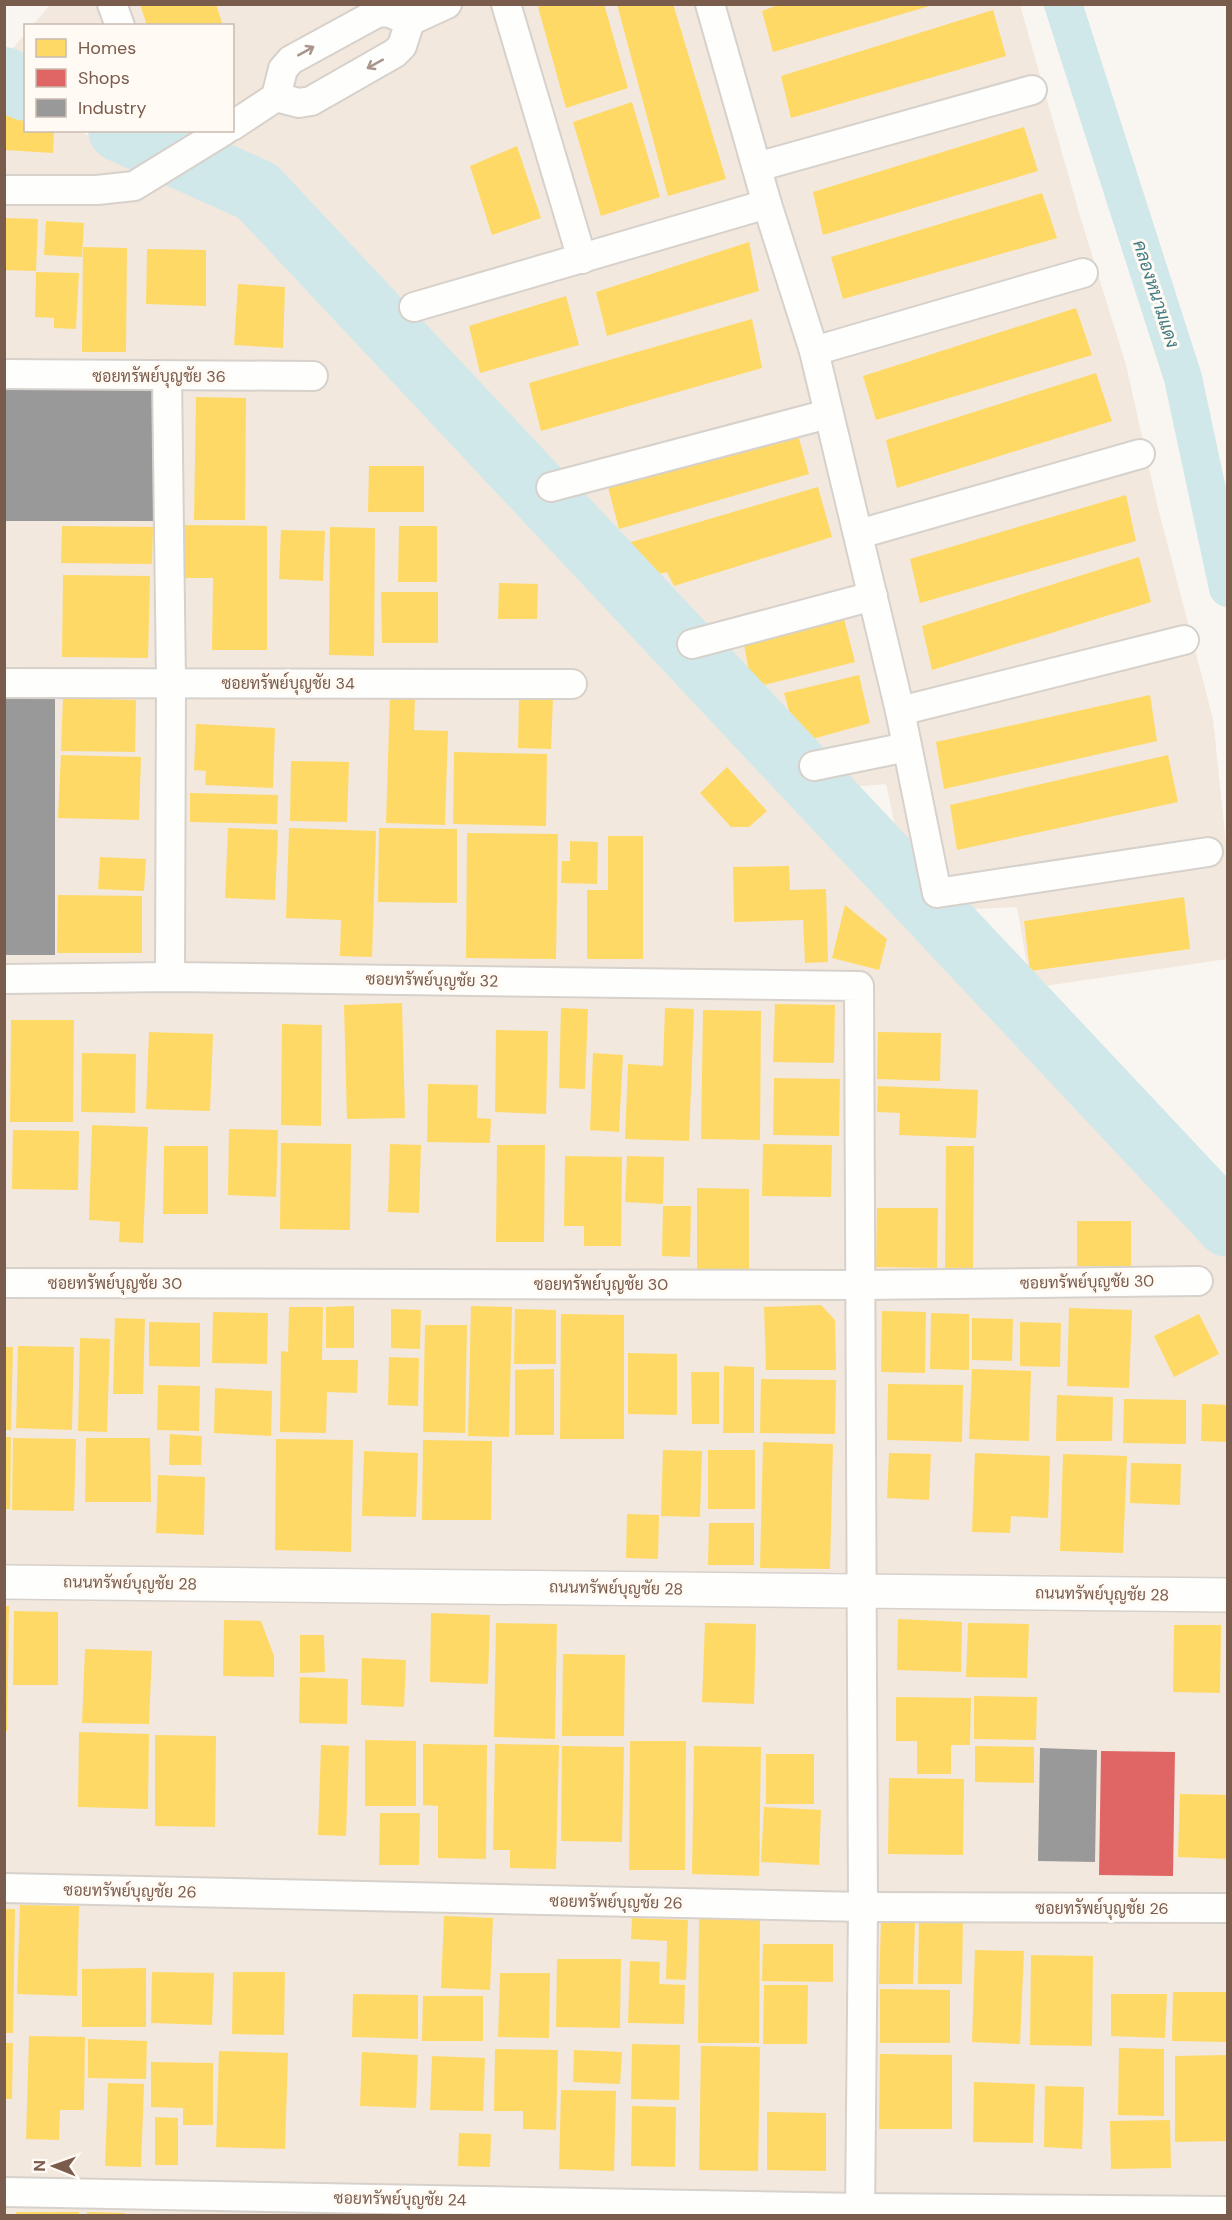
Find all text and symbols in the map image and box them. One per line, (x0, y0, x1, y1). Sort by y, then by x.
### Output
legend (24, 24, 234, 132)
text: Homes (78, 36, 136, 60)
one-way arrow (297, 45, 315, 56)
one-way arrow (367, 59, 385, 70)
text: Shops (78, 66, 130, 90)
text: Industry (78, 96, 147, 120)
water label: คลองหนามแดง (1127, 237, 1185, 351)
street label: ซอยทรัพย์บุญชัย 36 (92, 364, 226, 388)
street label: ซอยทรัพย์บุญชัย 34 (221, 671, 355, 695)
street label: ซอยทรัพย์บุญชัย 32 (365, 966, 499, 993)
street label: ซอยทรัพย์บุญชัย 30 (1020, 1268, 1154, 1295)
street label: ซอยทรัพย์บุญชัย 30 (48, 1271, 182, 1295)
street label: ซอยทรัพย์บุญชัย 30 (534, 1272, 668, 1296)
street label: ถนนทรัพย์บุญชัย 28 (63, 1569, 197, 1596)
street label: ถนนทรัพย์บุญชัย 28 (549, 1574, 683, 1601)
street label: ถนนทรัพย์บุญชัย 28 (1035, 1580, 1169, 1607)
street label: ซอยทรัพย์บุญชัย 26 (63, 1877, 197, 1904)
street label: ซอยทรัพย์บุญชัย 26 (549, 1888, 683, 1915)
street label: ซอยทรัพย์บุญชัย 26 (1035, 1896, 1169, 1920)
north arrow (24, 2136, 84, 2196)
text: N (29, 2160, 50, 2172)
street label: ซอยทรัพย์บุญชัย 24 (333, 2185, 467, 2212)

